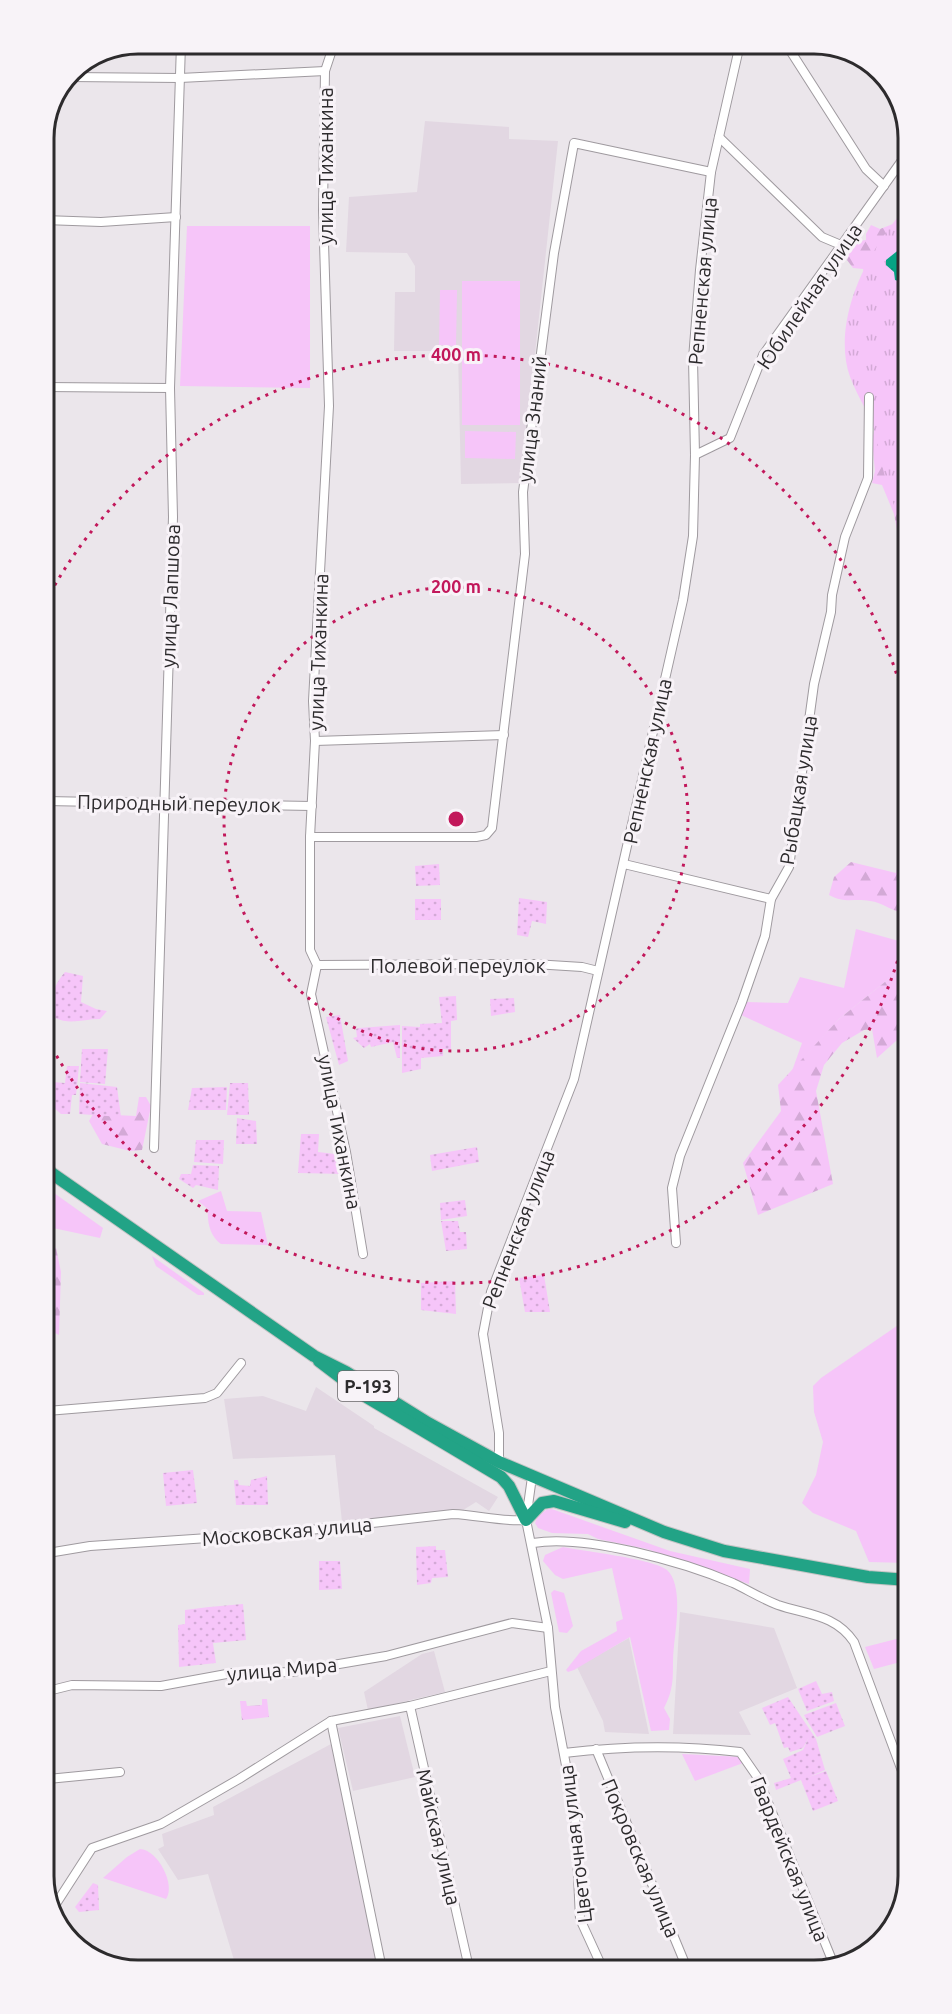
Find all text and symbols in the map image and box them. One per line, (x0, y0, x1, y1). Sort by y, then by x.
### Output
street label: улица Тиханкина (314, 87, 337, 245)
street label: Репненская улица (683, 196, 721, 366)
street label: Юбилейная улица (752, 219, 866, 373)
text: 400 m (431, 344, 481, 364)
street label: улица Знаний (513, 354, 551, 484)
street label: улица Лапшова (156, 524, 184, 668)
street label: улица Тиханкина (304, 573, 332, 731)
text: 200 m (431, 576, 481, 596)
street label: Репненская улица (618, 676, 676, 846)
street label: Рыбацкая улица (775, 714, 821, 866)
street label: Природный переулок (77, 790, 281, 816)
centre of rings (446, 809, 466, 829)
street label: Полевой переулок (370, 954, 546, 977)
street label: улица Тиханкина (314, 1053, 366, 1211)
street label: Репненская улица (477, 1146, 559, 1312)
road number: Р-193 (338, 1371, 398, 1401)
street label: Московская улица (201, 1512, 373, 1550)
street label: улица Мира (226, 1653, 338, 1685)
street label: Цветочная улица (554, 1764, 596, 1924)
street label: Майская улица (412, 1766, 466, 1908)
street label: Гвардейская улица (746, 1773, 834, 1945)
street label: Покровская улица (597, 1775, 685, 1941)

